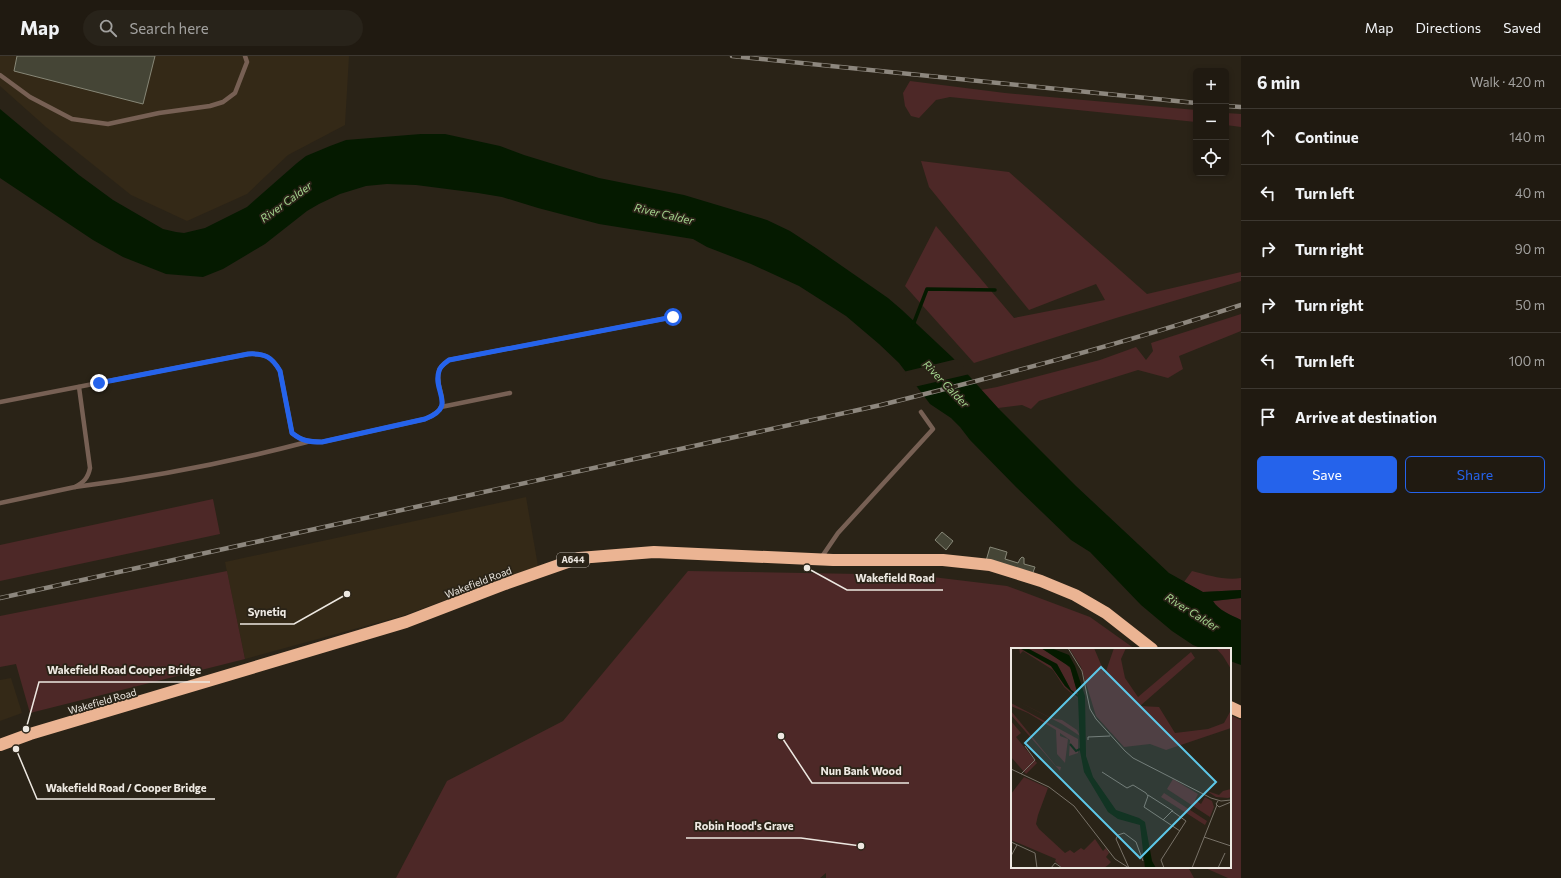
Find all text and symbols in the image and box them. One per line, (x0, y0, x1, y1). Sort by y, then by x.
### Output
search box (83, 10, 363, 46)
text: Map (20, 16, 59, 39)
icon: search (97, 17, 119, 39)
text: Search here (129, 19, 209, 37)
text: Map (1365, 19, 1394, 36)
text: Directions (1416, 19, 1481, 36)
text: Saved (1503, 19, 1541, 36)
map controls (1193, 68, 1229, 176)
button: + (1193, 68, 1229, 104)
text: 6 min (1257, 72, 1300, 93)
text: Walk · 420 m (1470, 74, 1545, 90)
button: − (1193, 104, 1229, 140)
icon: ahead (1257, 126, 1279, 148)
text: Continue (1295, 128, 1359, 146)
text: 140 m (1509, 129, 1545, 145)
button: locate (1193, 140, 1229, 176)
water label: River Calder (257, 178, 315, 225)
icon: left (1257, 182, 1279, 204)
text: Turn left (1295, 184, 1354, 202)
text: 40 m (1515, 185, 1545, 201)
water label: River Calder (633, 200, 696, 227)
icon: right (1257, 238, 1279, 260)
text: Turn right (1295, 240, 1364, 258)
text: 90 m (1515, 241, 1545, 257)
icon: right (1257, 294, 1279, 316)
text: Turn right (1295, 296, 1364, 314)
text: 50 m (1515, 297, 1545, 313)
route start (664, 308, 682, 326)
icon: left (1257, 350, 1279, 372)
text: Turn left (1295, 352, 1354, 370)
text: 100 m (1509, 353, 1545, 369)
water label: River Calder (921, 357, 973, 410)
route end (90, 374, 108, 392)
icon: arrive (1257, 406, 1279, 428)
text: Arrive at destination (1295, 408, 1437, 426)
button: Save (1257, 456, 1397, 493)
button: Share (1405, 456, 1545, 493)
road number: A644 (557, 553, 589, 567)
street label: Wakefield Road (443, 564, 513, 600)
callout: Wakefield Road (847, 567, 943, 590)
text: Wakefield Road (855, 571, 935, 584)
water label: River Calder (1163, 590, 1222, 633)
callout: Synetiq (240, 601, 294, 624)
text: Synetiq (248, 605, 286, 618)
inset map (1011, 648, 1231, 868)
callout: Wakefield Road Cooper Bridge (39, 659, 210, 682)
text: Wakefield Road Cooper Bridge (47, 663, 201, 676)
street label: Wakefield Road (66, 685, 138, 717)
callout: Nun Bank Wood (812, 760, 909, 783)
text: Nun Bank Wood (820, 764, 902, 777)
callout: Wakefield Road / Cooper Bridge (37, 776, 215, 799)
text: Wakefield Road / Cooper Bridge (45, 781, 207, 794)
callout: Robin Hood's Grave (686, 815, 801, 838)
text: Robin Hood's Grave (695, 819, 794, 832)

